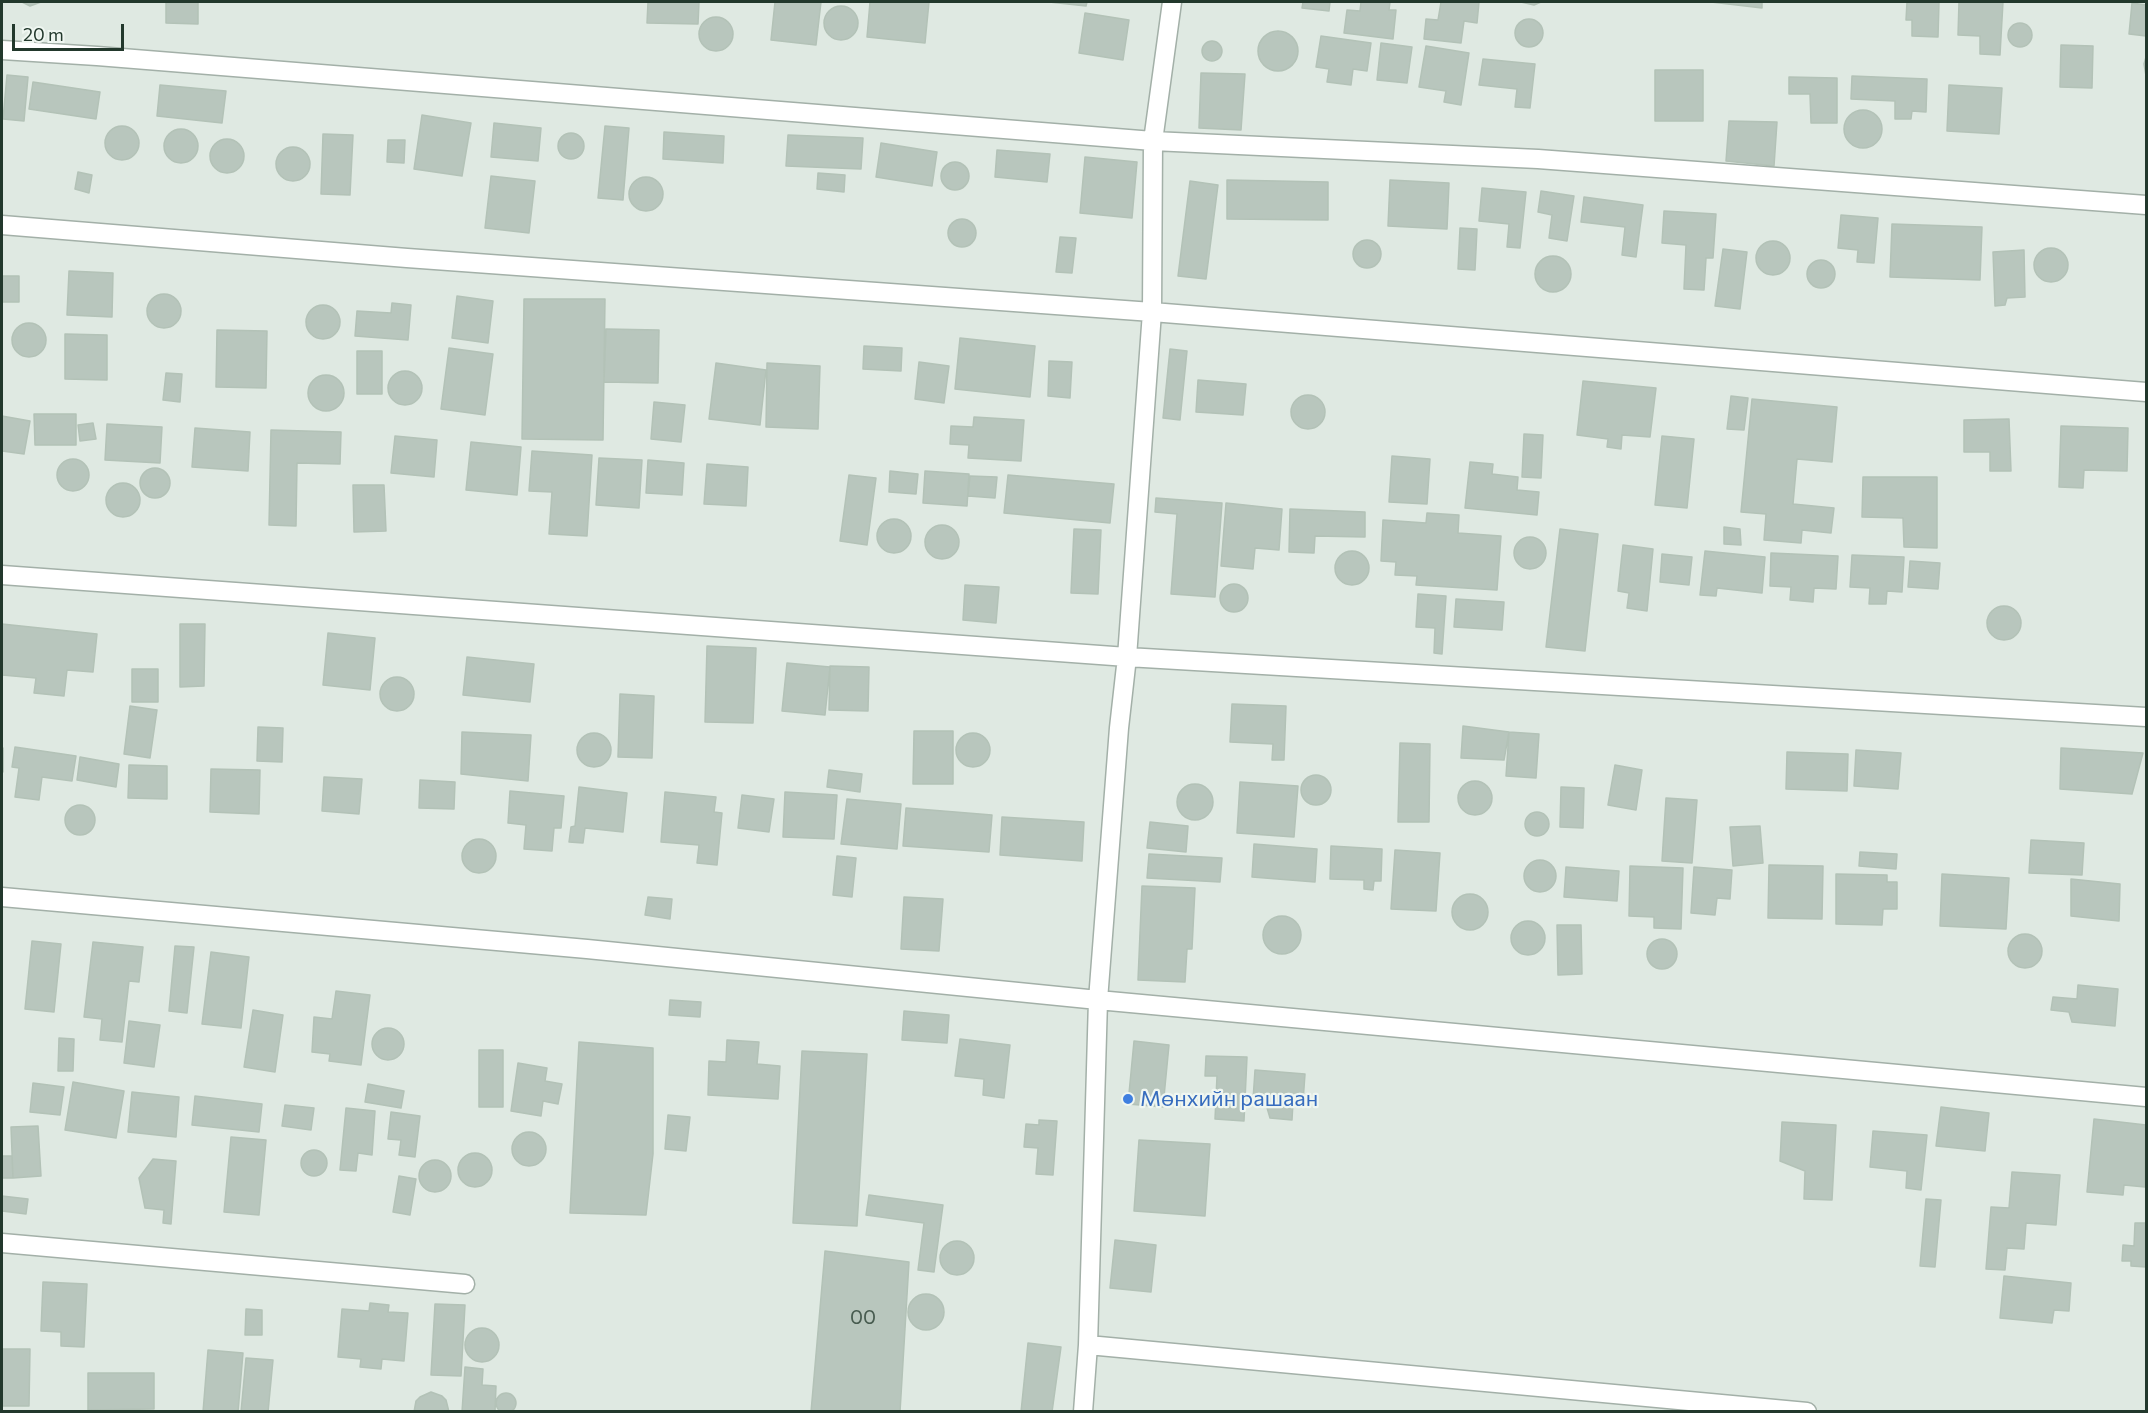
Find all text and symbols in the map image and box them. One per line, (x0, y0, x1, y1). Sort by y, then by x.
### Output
scale bar (15, 12, 128, 50)
text: 20 m (23, 23, 64, 45)
place label: Мөнхийн рашаан (1140, 1086, 1318, 1112)
marker: Мөнхийн рашаан (1121, 1092, 1135, 1106)
house number: 00 (850, 1305, 876, 1329)

